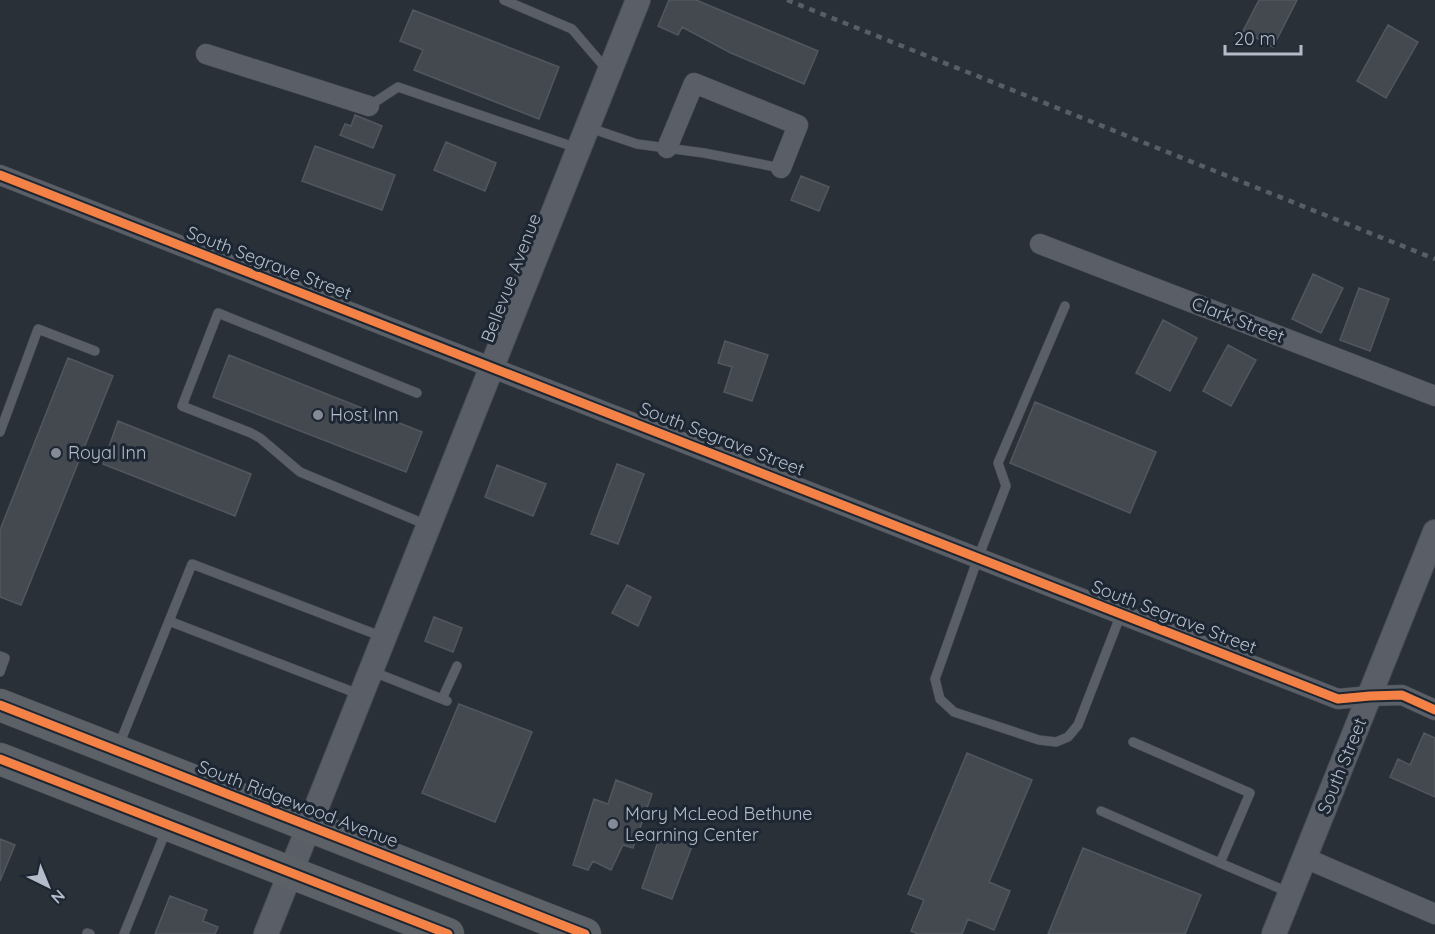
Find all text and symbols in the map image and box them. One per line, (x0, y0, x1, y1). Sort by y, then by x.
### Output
scale bar (1225, 18, 1302, 56)
text: 20 m (1234, 27, 1276, 50)
street label: Bellevue Avenue (475, 210, 546, 346)
street label: South Segrave Street (183, 220, 355, 305)
street label: Clark Street (1189, 291, 1288, 348)
street label: South Segrave Street (636, 396, 808, 481)
place label: Host Inn (330, 403, 399, 426)
marker: Host Inn (311, 408, 325, 422)
place label: Royal Inn (68, 441, 146, 464)
marker: Royal Inn (49, 446, 63, 460)
street label: South Segrave Street (1088, 574, 1260, 659)
street label: South Street (1312, 714, 1371, 817)
street label: South Ridgewood Avenue (195, 755, 402, 852)
place label: Mary McLeod Bethune Learning Center (625, 802, 813, 846)
marker: Mary McLeod Bethune Learning Center (606, 817, 620, 831)
north arrow (18, 856, 78, 916)
text: N (47, 886, 69, 908)

